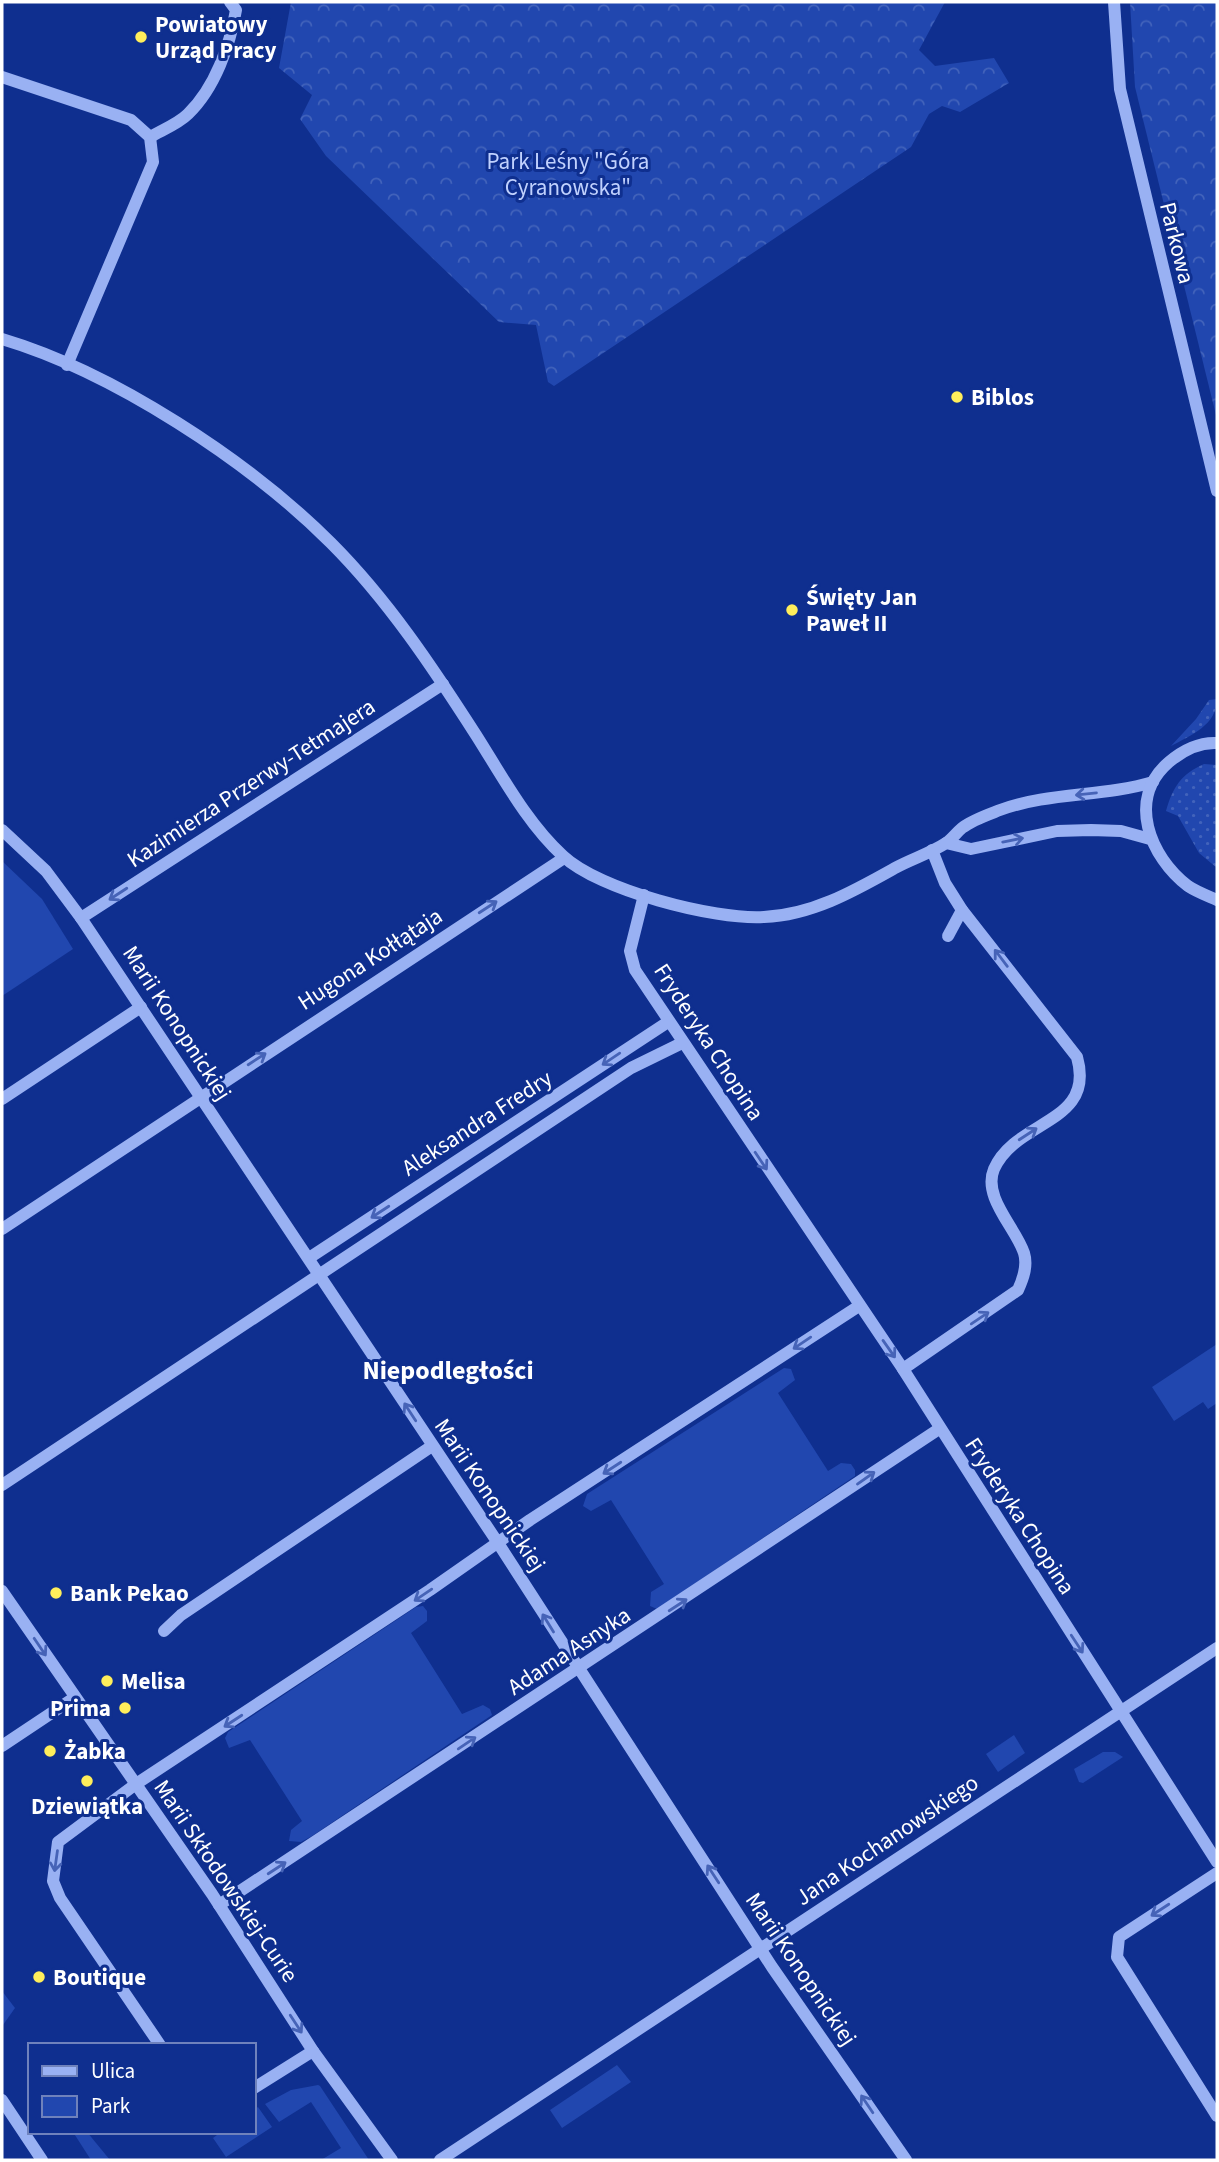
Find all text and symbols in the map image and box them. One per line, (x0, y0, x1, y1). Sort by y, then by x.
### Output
place label: Powiatowy Urząd Pracy (155, 8, 277, 67)
marker: Powiatowy Urząd Pracy (133, 29, 149, 45)
park label: Park Leśny "Góra Cyranowska" (487, 145, 649, 204)
street label: Parkowa (1151, 199, 1203, 287)
place label: Biblos (971, 381, 1034, 414)
marker: Biblos (949, 389, 965, 405)
place label: Święty Jan Paweł II (806, 581, 917, 640)
marker: Święty Jan Paweł II (784, 602, 800, 618)
street label: Kazimierza Przerwy-Tetmajera (120, 690, 382, 876)
one-way arrow (1075, 788, 1098, 801)
one-way arrow (1001, 833, 1024, 847)
one-way arrow (109, 888, 129, 902)
street label: Hugona Kołłątaja (291, 900, 449, 1018)
one-way arrow (478, 900, 497, 915)
street label: Marii Konopnickiej (115, 939, 239, 1107)
one-way arrow (993, 949, 1008, 968)
street label: Fryderyka Chopina (646, 957, 772, 1127)
one-way arrow (246, 1052, 266, 1066)
one-way arrow (601, 1053, 621, 1067)
street label: Aleksandra Fredry (395, 1062, 559, 1184)
one-way arrow (1018, 1126, 1037, 1141)
one-way arrow (755, 1150, 769, 1170)
one-way arrow (371, 1204, 390, 1219)
one-way arrow (970, 1311, 989, 1325)
one-way arrow (793, 1336, 812, 1351)
one-way arrow (882, 1339, 896, 1358)
district label: Niepodległości (362, 1352, 534, 1389)
one-way arrow (402, 1403, 417, 1422)
street label: Marii Konopnickiej (426, 1412, 554, 1578)
street label: Fryderyka Chopina (957, 1431, 1083, 1601)
one-way arrow (602, 1462, 622, 1476)
one-way arrow (856, 1471, 875, 1485)
place label: Bank Pekao (70, 1577, 189, 1610)
marker: Bank Pekao (48, 1585, 64, 1601)
one-way arrow (414, 1588, 433, 1602)
one-way arrow (667, 1597, 687, 1611)
street label: Adama Asnyka (501, 1599, 637, 1703)
one-way arrow (541, 1613, 555, 1633)
one-way arrow (1070, 1634, 1085, 1653)
one-way arrow (33, 1637, 47, 1656)
place label: Melisa (121, 1665, 186, 1698)
marker: Melisa (99, 1673, 115, 1689)
place label: Prima (50, 1692, 111, 1725)
marker: Prima (117, 1700, 133, 1716)
one-way arrow (224, 1713, 243, 1728)
place label: Żabka (64, 1735, 126, 1768)
one-way arrow (457, 1736, 476, 1750)
marker: Żabka (42, 1743, 58, 1759)
street label: Jana Kochanowskiego (789, 1766, 985, 1914)
marker: Dziewiątka (79, 1773, 95, 1789)
street label: Marii Skłodowskiej-Curie (146, 1773, 306, 1989)
place label: Dziewiątka (31, 1790, 143, 1823)
one-way arrow (49, 1850, 62, 1872)
one-way arrow (267, 1861, 286, 1876)
one-way arrow (706, 1865, 720, 1885)
street label: Marii Konopnickiej (737, 1886, 865, 2052)
one-way arrow (1151, 1903, 1170, 1918)
place label: Boutique (53, 1961, 146, 1994)
marker: Boutique (31, 1969, 47, 1985)
one-way arrow (289, 2014, 303, 2034)
legend (28, 2043, 256, 2134)
text: Ulica (91, 2056, 135, 2086)
text: Park (91, 2091, 131, 2121)
one-way arrow (860, 2095, 874, 2114)

